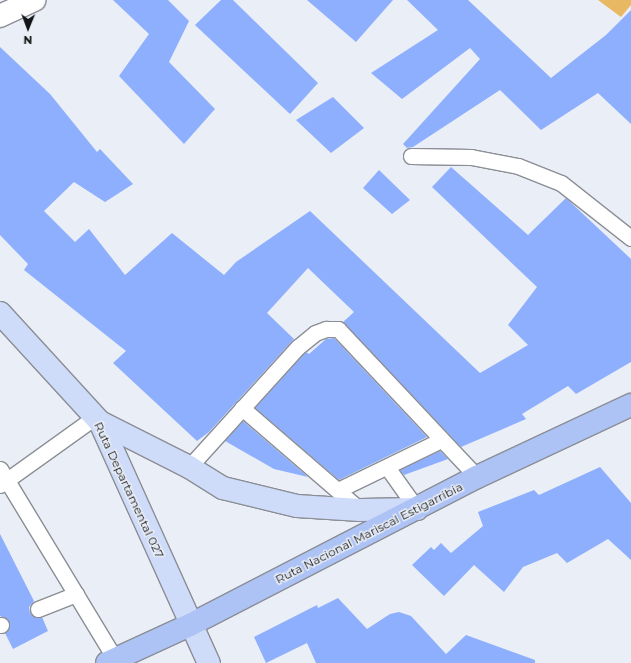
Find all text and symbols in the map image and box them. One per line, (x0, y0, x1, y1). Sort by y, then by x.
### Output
north arrow (8, 8, 48, 48)
text: N (23, 33, 32, 47)
street label: Ruta Departamental 027 (91, 420, 167, 560)
street label: Ruta Nacional Mariscal Estigarribia (273, 479, 465, 587)

